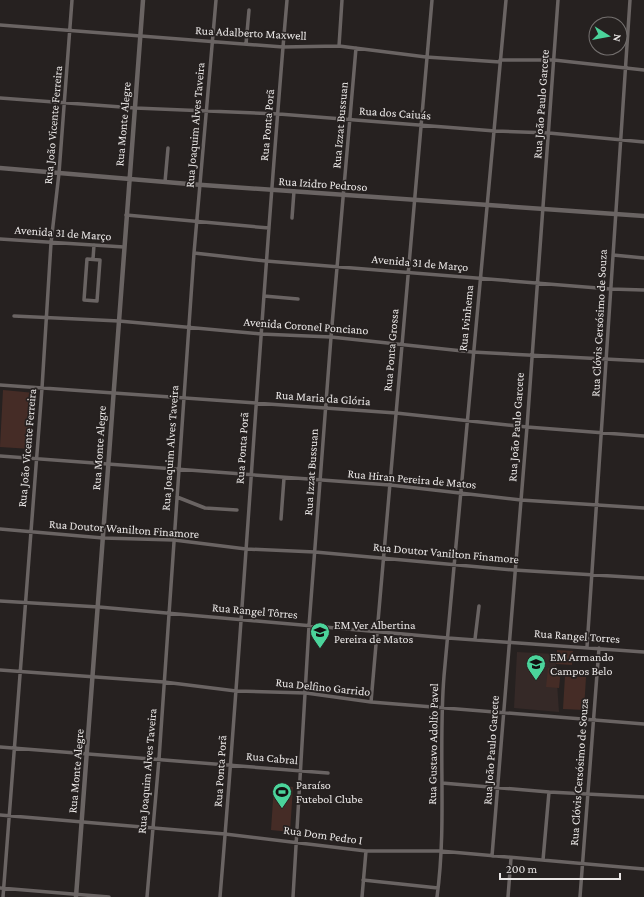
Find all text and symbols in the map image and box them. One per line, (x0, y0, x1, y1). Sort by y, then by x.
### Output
north arrow (588, 16, 628, 56)
street label: Rua Adalberto Maxwell (195, 23, 307, 43)
text: N (611, 33, 624, 43)
street label: Rua João Paulo Garcete (530, 49, 552, 159)
street label: Rua Joaquim Alves Taveira (183, 61, 207, 188)
street label: Rua João Vicente Ferreira (41, 65, 65, 185)
street label: Rua Monte Alegre (112, 81, 134, 167)
street label: Rua Izzat Bussuan (329, 81, 351, 169)
street label: Rua Ponta Porã (257, 88, 277, 161)
street label: Rua dos Caiuás (358, 103, 432, 123)
street label: Rua Izidro Pedroso (278, 174, 368, 194)
street label: Avenida 31 de Março (14, 223, 112, 243)
street label: Rua Clóvis Cersósimo de Souza (588, 248, 610, 397)
street label: Avenida 31 de Março (371, 252, 469, 274)
street label: Rua Ivinhema (456, 284, 476, 352)
street label: Rua Ponta Grossa (380, 308, 402, 392)
street label: Avenida Coronel Ponciano (243, 315, 369, 337)
street label: Rua João Paulo Garcete (505, 372, 527, 482)
street label: Rua Joaquim Alves Taveira (159, 384, 181, 511)
street label: Rua João Vicente Ferreira (15, 388, 39, 508)
street label: Rua Maria da Glória (275, 388, 371, 408)
street label: Rua Monte Alegre (89, 405, 109, 491)
street label: Rua Ponta Porã (233, 411, 252, 484)
street label: Rua Izzat Bussuan (301, 428, 321, 516)
street label: Rua Hiran Pereira de Matos (347, 466, 477, 492)
street label: Rua Doutor Wanilton Finamore (48, 517, 200, 541)
street label: Rua Doutor Vanilton Finamore (372, 540, 520, 566)
street label: Rua Rangel Tôrres (212, 600, 299, 622)
place label: EM Ver Albertina Pereira de Matos (334, 618, 416, 646)
school or university icon: EM Ver Albertina Pereira de Matos (309, 621, 331, 649)
street label: Rua Rangel Torres (534, 626, 621, 646)
place label: EM Armando Campos Belo (550, 650, 614, 678)
school or university icon: EM Armando Campos Belo (525, 653, 547, 681)
street label: Rua Delfino Garrido (275, 675, 371, 699)
street label: Rua Gustavo Adolfo Pavel (425, 683, 441, 805)
street label: Rua João Paulo Garcete (480, 695, 502, 805)
street label: Rua Clóvis Cersósimo de Souza (567, 697, 591, 846)
street label: Rua Joaquim Alves Taveira (135, 707, 159, 834)
street label: Rua Monte Alegre (65, 728, 87, 814)
street label: Rua Ponta Porã (211, 734, 230, 807)
street label: Rua Cabral (245, 749, 299, 767)
place label: Paraíso Futebol Clube (296, 778, 363, 806)
sports icon: Paraíso Futebol Clube (271, 781, 293, 809)
street label: Rua Dom Pedro I (283, 823, 364, 848)
scale bar (500, 855, 620, 881)
text: 200 m (506, 862, 538, 876)

